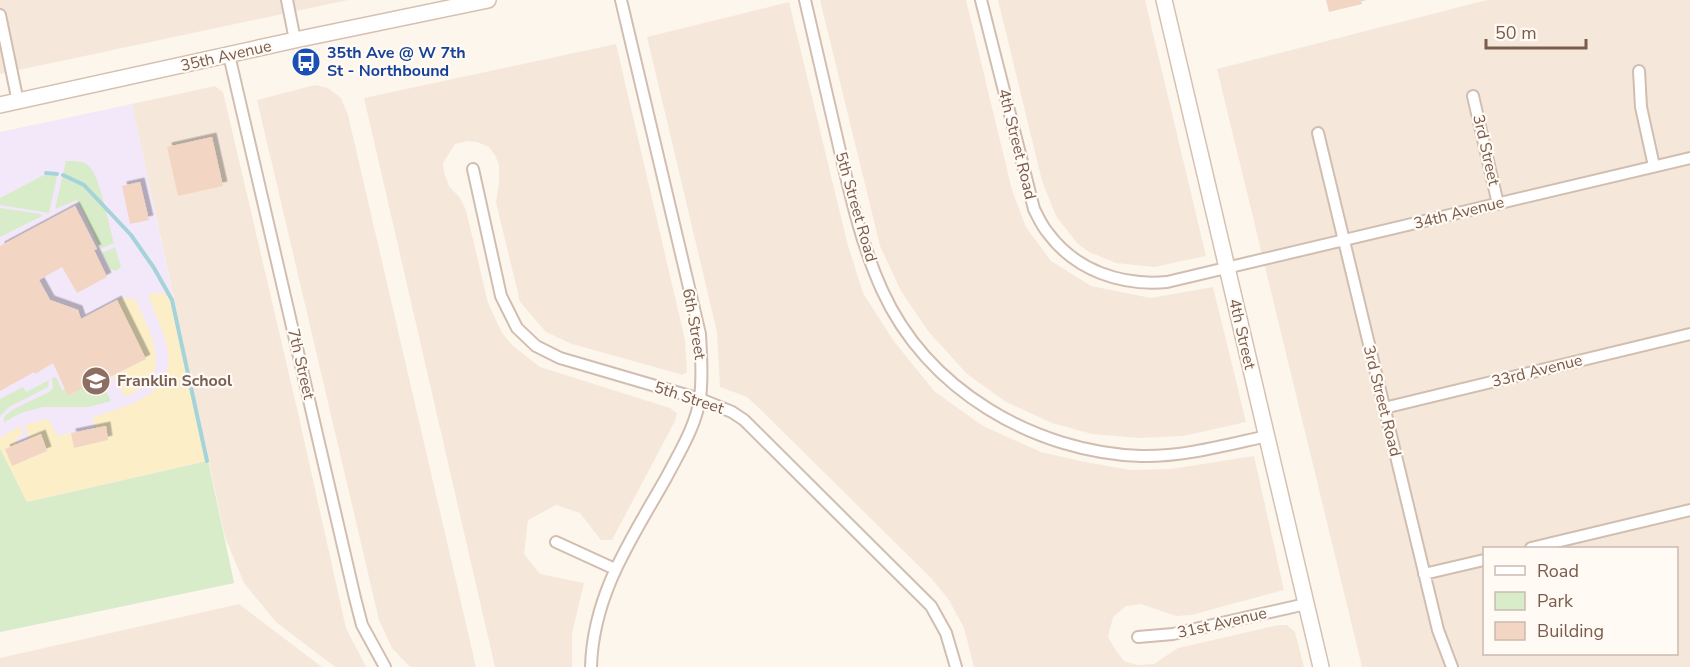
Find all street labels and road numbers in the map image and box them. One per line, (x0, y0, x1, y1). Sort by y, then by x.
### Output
street label: 35th Avenue (178, 35, 274, 77)
street label: 4th Street Road (993, 86, 1041, 202)
street label: 3rd Street (1467, 112, 1505, 188)
street label: 5th Street Road (830, 149, 882, 265)
street label: 34th Avenue (1411, 191, 1507, 235)
street label: 6th Street (677, 287, 711, 362)
street label: 4th Street (1223, 296, 1261, 372)
street label: 7th Street (282, 326, 320, 402)
street label: 3rd Street Road (1358, 343, 1406, 459)
street label: 33rd Avenue (1489, 349, 1585, 393)
street label: 5th Street (651, 376, 727, 420)
street label: 31st Avenue (1175, 602, 1269, 644)

